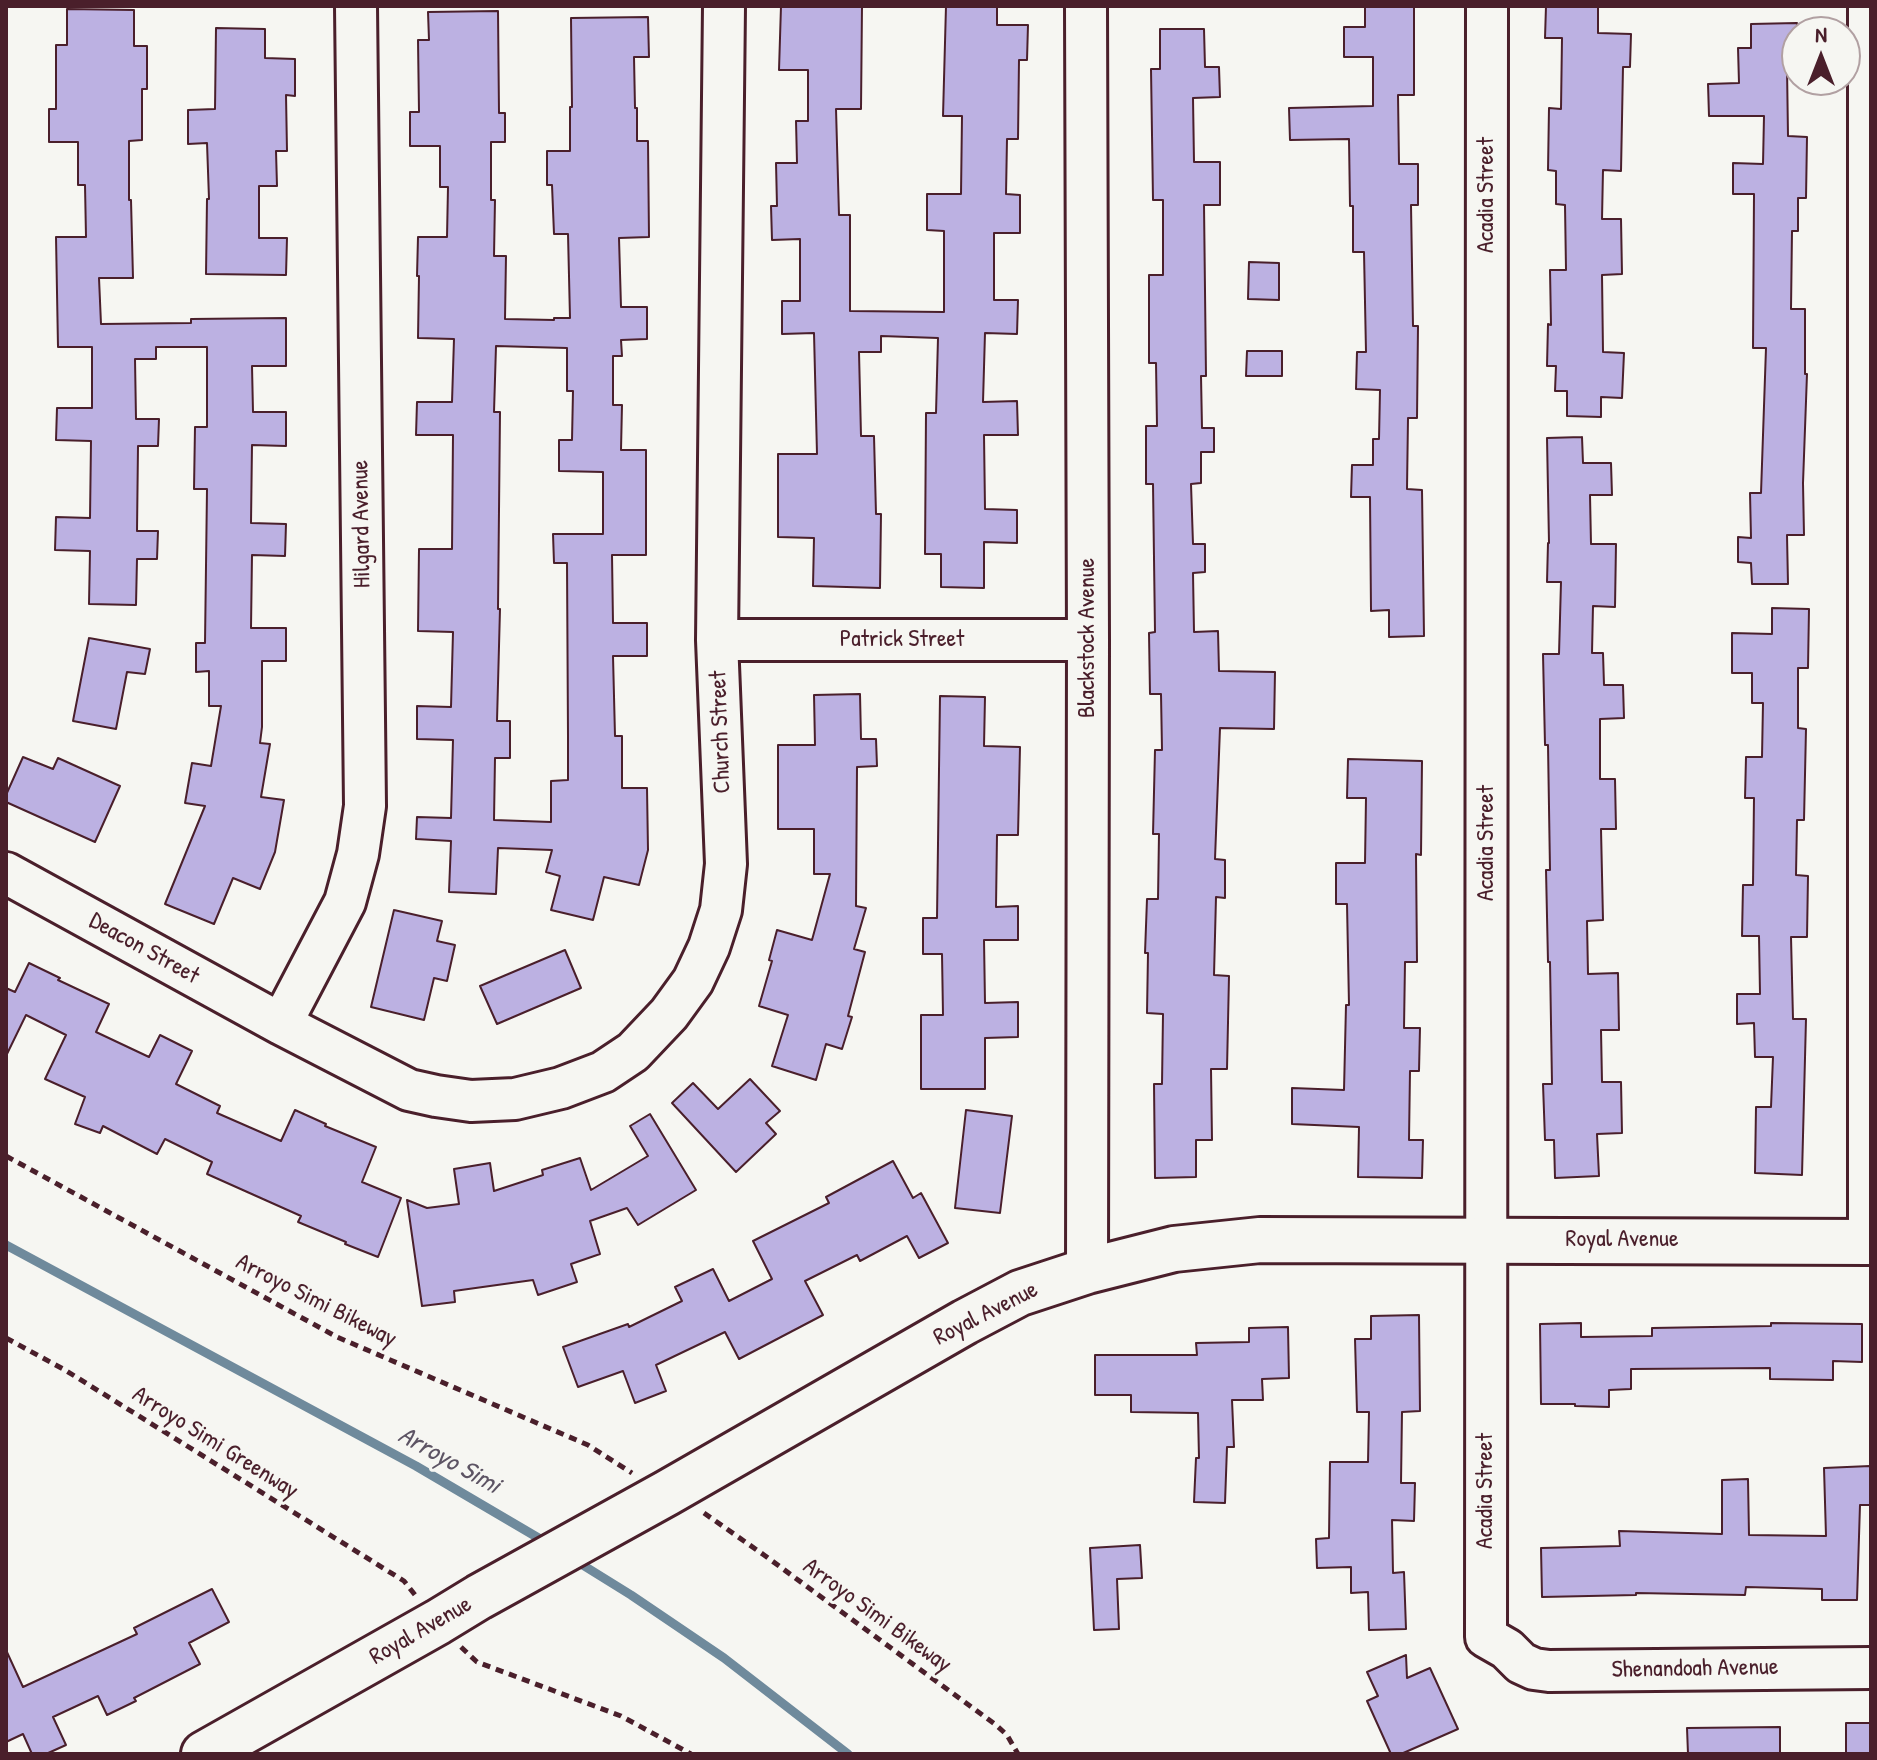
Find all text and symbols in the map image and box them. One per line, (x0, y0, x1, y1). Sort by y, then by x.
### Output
north arrow (1781, 16, 1861, 96)
text: N (1815, 19, 1827, 49)
street label: Acadia Street (1473, 137, 1501, 253)
street label: Hilgard Avenue (346, 460, 378, 588)
street label: Blackstock Avenue (1074, 558, 1102, 718)
street label: Patrick Street (840, 626, 964, 654)
street label: Church Street (704, 670, 738, 794)
street label: Acadia Street (1473, 785, 1501, 901)
street label: Deacon Street (84, 907, 204, 991)
street label: Royal Avenue (1566, 1226, 1678, 1254)
street label: Arroyo Simi Bikeway (231, 1248, 401, 1354)
street label: Royal Avenue (929, 1276, 1043, 1352)
street label: Arroyo Simi Greenway (127, 1380, 303, 1506)
water label: Arroyo Simi (393, 1420, 505, 1502)
street label: Acadia Street (1472, 1433, 1500, 1549)
street label: Arroyo Simi Bikeway (797, 1552, 957, 1680)
street label: Royal Avenue (365, 1590, 477, 1672)
street label: Shenandoah Avenue (1611, 1653, 1779, 1685)

